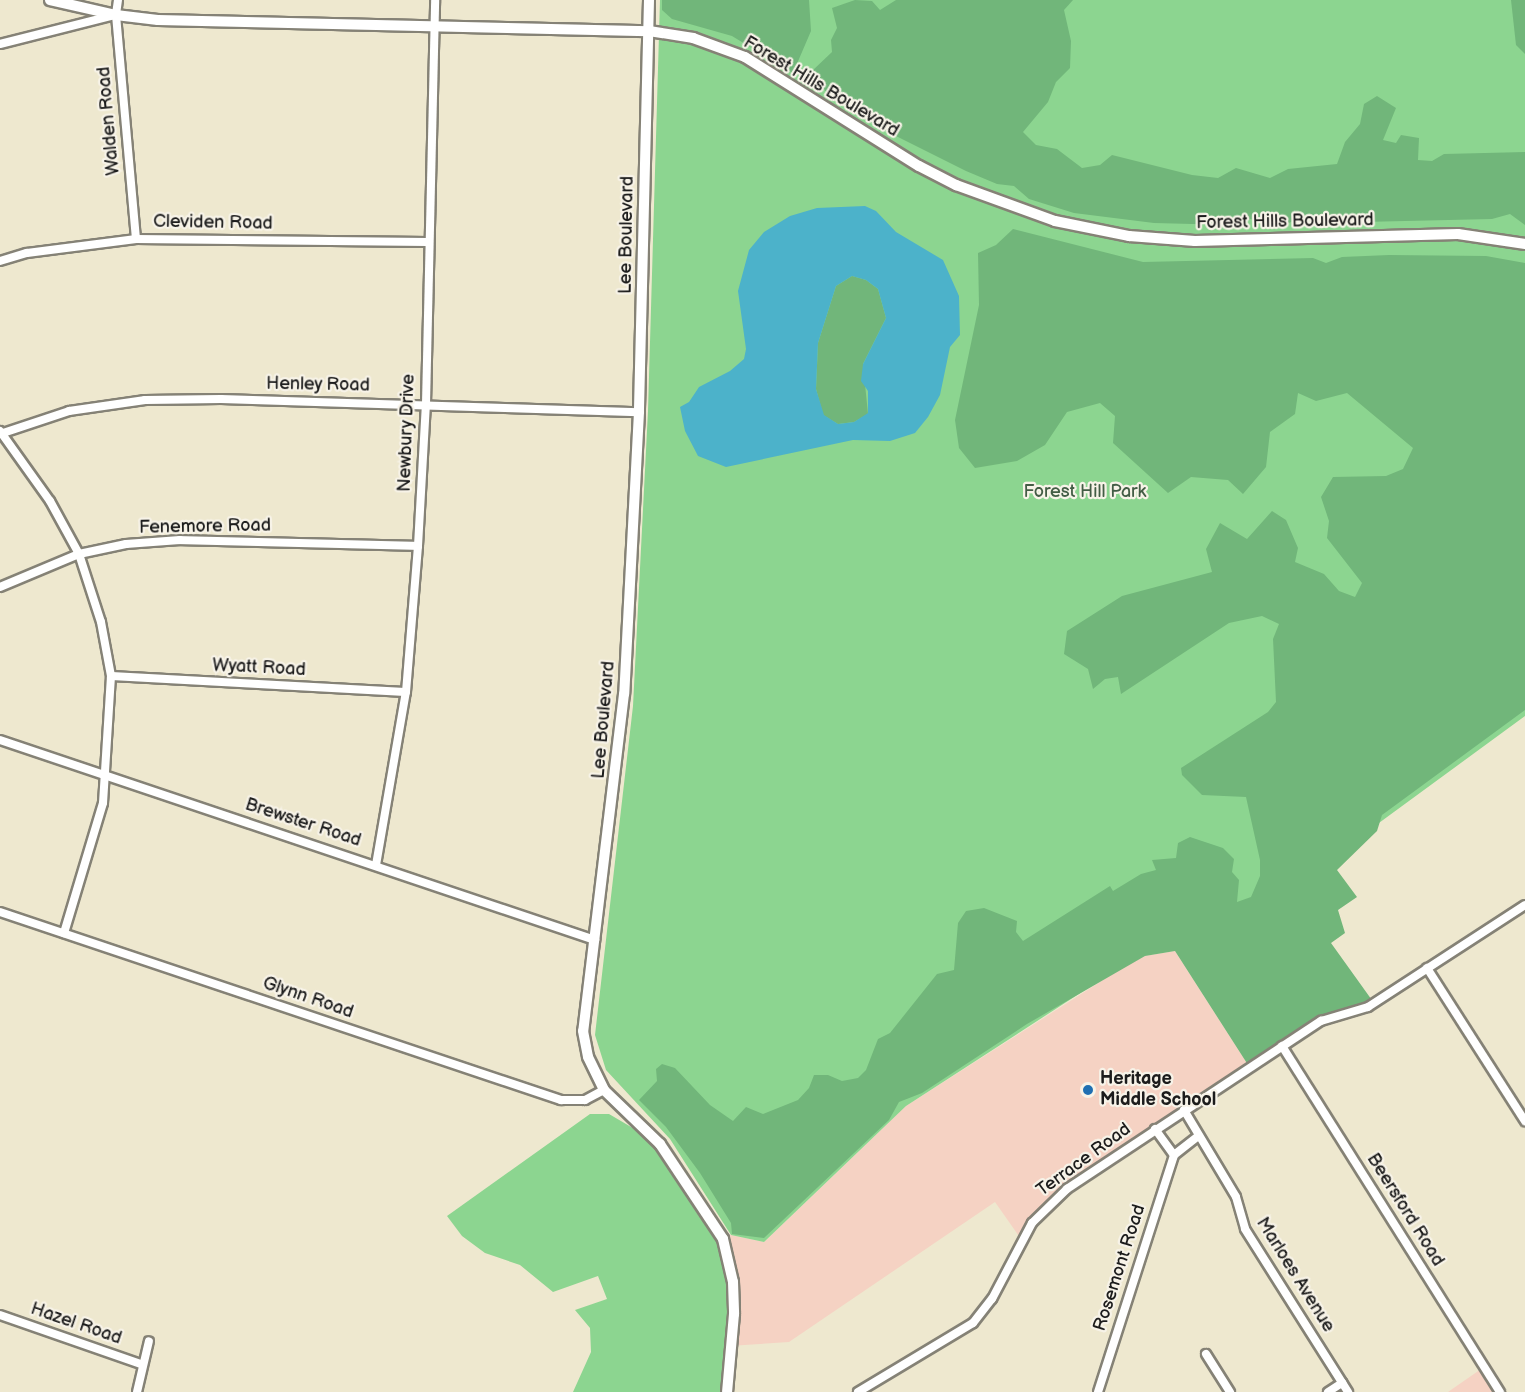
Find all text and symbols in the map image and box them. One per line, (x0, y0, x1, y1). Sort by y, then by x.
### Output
street label: Forest Hills Boulevard (739, 32, 903, 142)
street label: Walden Road (93, 66, 125, 176)
street label: Lee Boulevard (615, 176, 639, 294)
street label: Forest Hills Boulevard (1196, 210, 1374, 234)
street label: Cleviden Road (153, 211, 273, 235)
street label: Henley Road (265, 373, 371, 397)
street label: Newbury Drive (394, 373, 420, 493)
park label: Forest Hill Park (1024, 481, 1146, 503)
street label: Fenemore Road (139, 515, 271, 539)
street label: Wyatt Road (212, 655, 306, 681)
street label: Lee Boulevard (588, 660, 620, 780)
street label: Brewster Road (242, 794, 364, 852)
street label: Glynn Road (260, 972, 356, 1024)
place label: Heritage Middle School (1100, 1069, 1216, 1112)
marker: Heritage Middle School (1081, 1083, 1095, 1097)
street label: Terrace Road (1033, 1119, 1135, 1201)
street label: Beersford Road (1362, 1150, 1448, 1270)
street label: Rosemont Road (1089, 1202, 1151, 1334)
street label: Marloes Avenue (1251, 1214, 1339, 1336)
street label: Hazel Road (28, 1298, 124, 1350)

